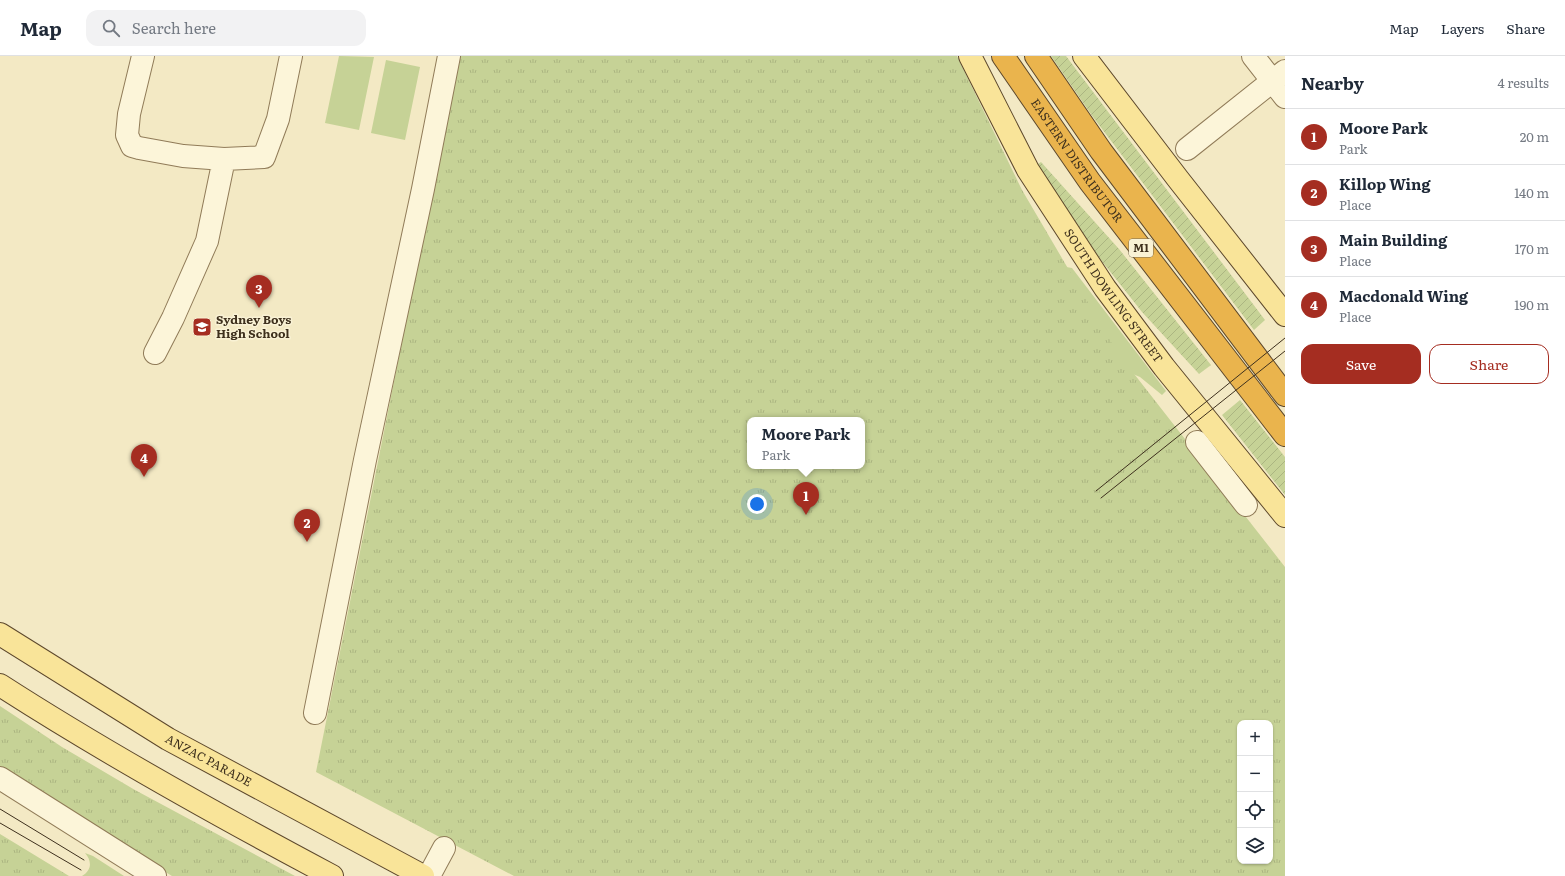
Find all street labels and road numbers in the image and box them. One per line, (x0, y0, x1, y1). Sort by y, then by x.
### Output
street label: EASTERN DISTRIBUTOR (1027, 94, 1128, 226)
street label: SOUTH DOWLING STREET (1060, 225, 1168, 366)
road number: M1 (1129, 239, 1153, 257)
street label: ANZAC PARADE (162, 729, 256, 791)

